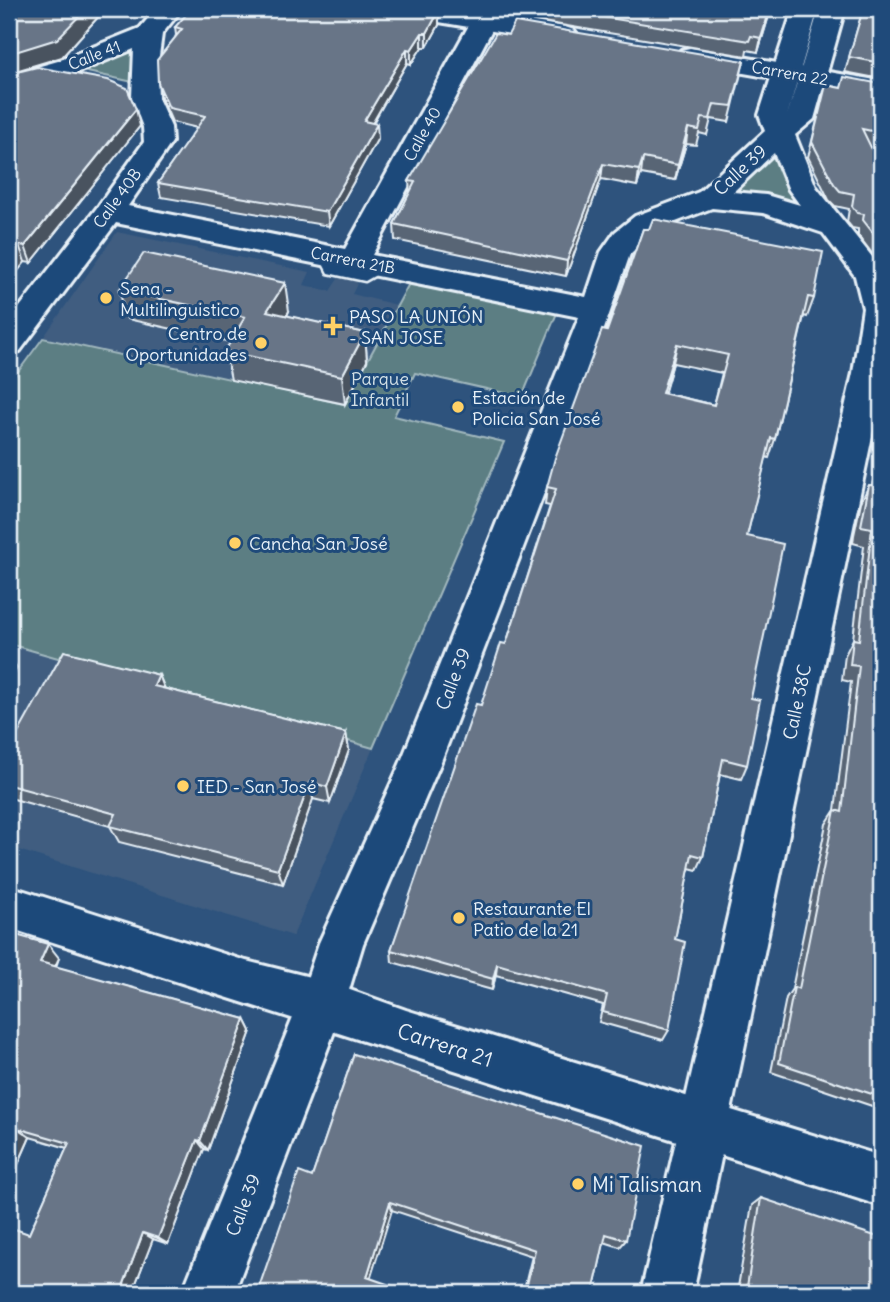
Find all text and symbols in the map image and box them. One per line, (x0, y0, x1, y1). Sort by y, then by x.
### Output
street label: Calle 41 (65, 36, 123, 74)
street label: Carrera 22 (750, 56, 830, 90)
street label: Calle 40 (399, 103, 445, 165)
street label: Calle 39 (709, 140, 771, 200)
street label: Calle 40B (89, 164, 145, 232)
street label: Carrera 21B (309, 242, 397, 278)
place label: Sena - Multilinguistico (120, 277, 240, 321)
marker: Sena - Multilinguistico (98, 290, 114, 306)
place label: PASO LA UNIÓN - SAN JOSE (349, 305, 483, 349)
marker: PASO LA UNIÓN - SAN JOSE (323, 316, 343, 336)
place label: Centro de Oportunidades (125, 322, 247, 366)
marker: Centro de Oportunidades (253, 335, 269, 351)
park label: Parque Infantil (351, 367, 409, 411)
place label: Estación de Policia San José (472, 386, 600, 430)
marker: Estación de Policia San José (450, 399, 466, 415)
place label: Cancha San José (249, 532, 388, 555)
marker: Cancha San José (227, 535, 243, 551)
street label: Calle 39 (431, 645, 475, 713)
street label: Calle 38C (778, 662, 816, 742)
place label: IED - San José (197, 775, 317, 798)
marker: IED - San José (175, 778, 191, 794)
place label: Restaurante El Patio de la 21 (473, 897, 591, 941)
marker: Restaurante El Patio de la 21 (451, 910, 467, 926)
street label: Carrera 21 (394, 1017, 496, 1073)
street label: Calle 39 (221, 1171, 265, 1239)
place label: Mi Talisman (592, 1171, 702, 1198)
marker: Mi Talisman (570, 1176, 586, 1192)

